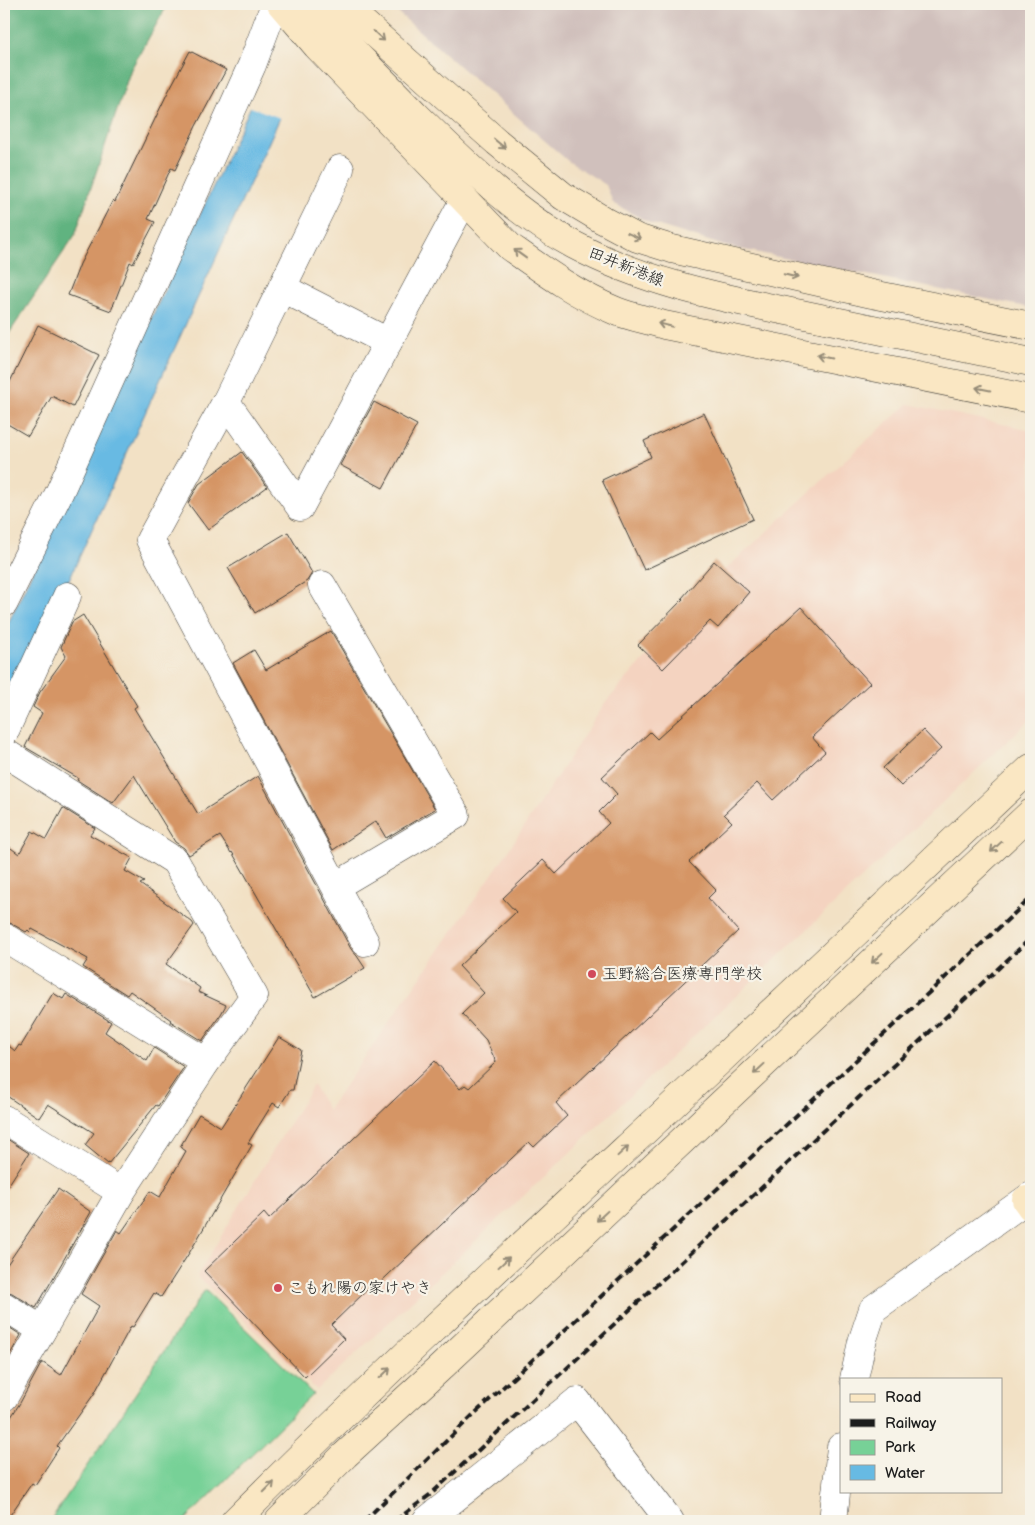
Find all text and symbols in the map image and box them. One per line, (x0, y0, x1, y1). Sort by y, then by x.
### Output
one-way arrow (372, 30, 385, 42)
one-way arrow (493, 139, 506, 150)
one-way arrow (626, 231, 641, 241)
street label: 田井新港線 (585, 243, 667, 291)
one-way arrow (513, 249, 527, 259)
one-way arrow (782, 272, 798, 281)
one-way arrow (657, 320, 673, 329)
one-way arrow (817, 352, 833, 361)
one-way arrow (976, 384, 992, 393)
one-way arrow (989, 841, 1002, 853)
one-way arrow (871, 952, 884, 964)
place label: 玉野総合医療専門学校 (602, 965, 762, 984)
marker: 玉野総合医療専門学校 (586, 968, 598, 980)
one-way arrow (753, 1063, 765, 1075)
one-way arrow (616, 1145, 629, 1157)
one-way arrow (596, 1210, 608, 1222)
one-way arrow (497, 1256, 510, 1268)
place label: こもれ陽の家けやき (288, 1279, 432, 1298)
marker: こもれ陽の家けやき (272, 1282, 284, 1294)
one-way arrow (379, 1367, 391, 1379)
legend (840, 1378, 1002, 1492)
text: Road (885, 1388, 921, 1407)
text: Railway (885, 1414, 936, 1433)
text: Park (885, 1438, 916, 1457)
text: Water (885, 1464, 925, 1483)
one-way arrow (263, 1481, 275, 1493)

